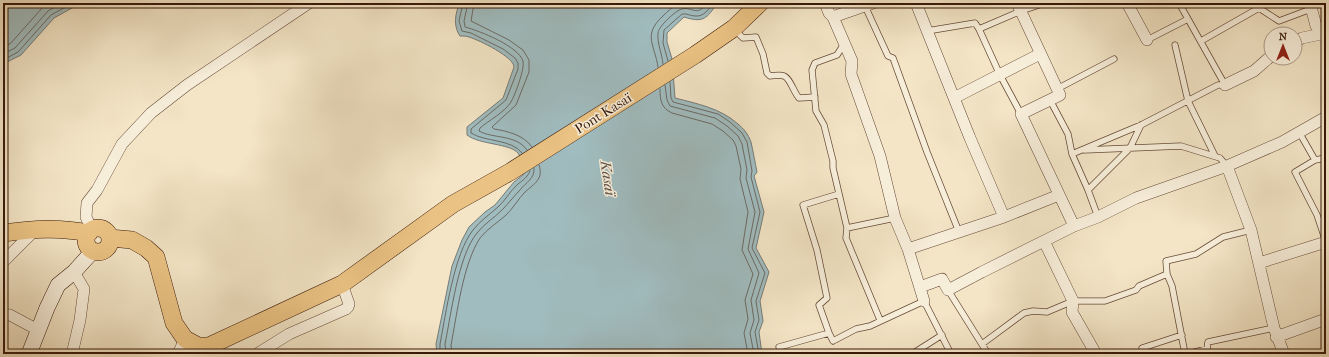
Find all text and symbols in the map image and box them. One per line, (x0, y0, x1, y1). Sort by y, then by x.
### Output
north arrow (1263, 26, 1303, 66)
text: N (1279, 30, 1288, 43)
street label: Pont Kasaï (572, 89, 636, 138)
water label: Kasaï (596, 158, 620, 199)

